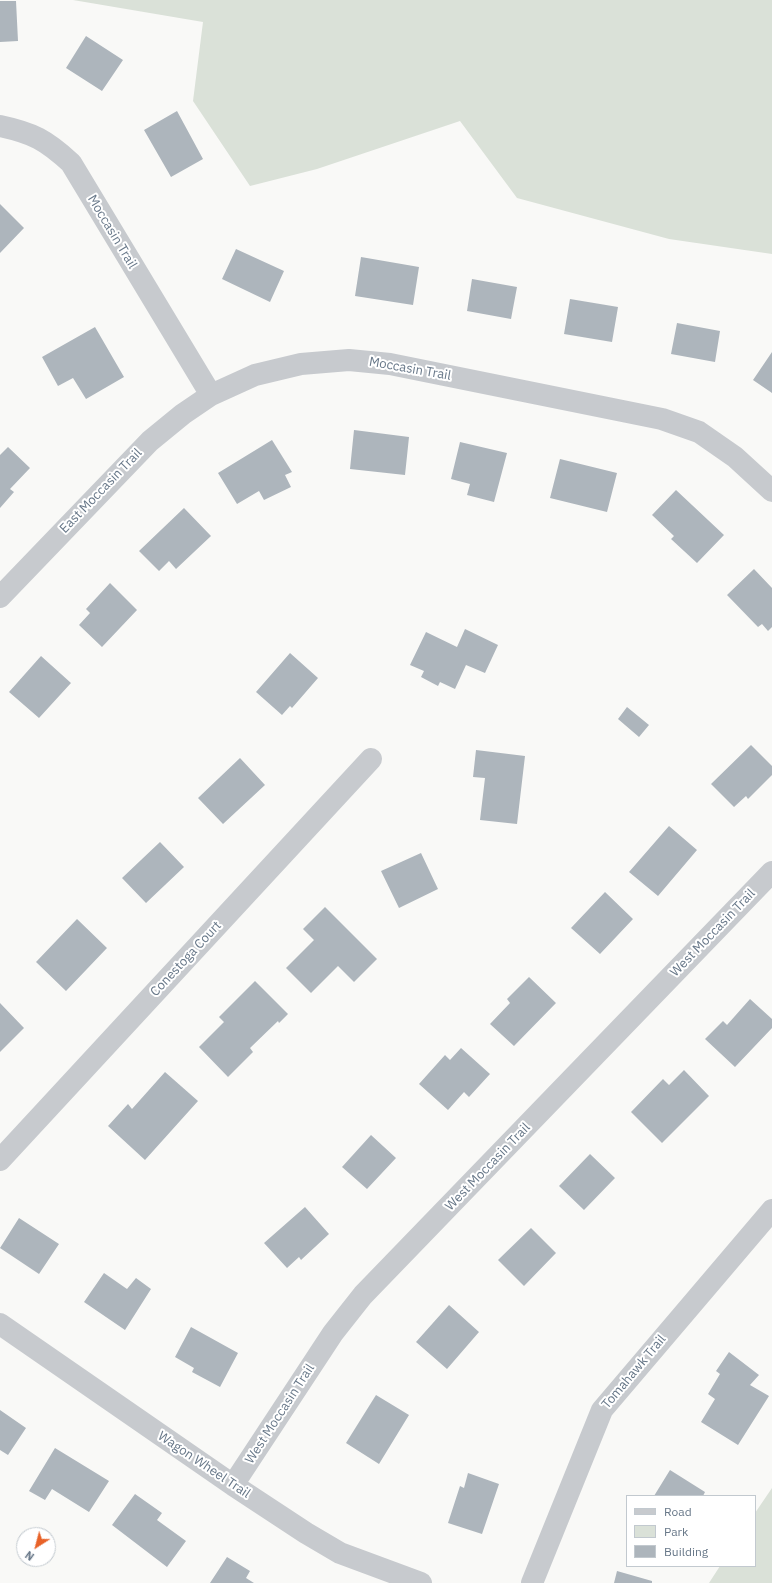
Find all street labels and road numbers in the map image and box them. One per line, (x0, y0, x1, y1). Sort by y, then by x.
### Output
street label: Moccasin Trail (84, 192, 140, 272)
street label: Moccasin Trail (368, 354, 452, 384)
street label: East Moccasin Trail (57, 445, 145, 537)
street label: West Moccasin Trail (667, 886, 759, 980)
street label: Conestoga Court (147, 918, 225, 1000)
street label: West Moccasin Trail (442, 1120, 534, 1214)
street label: Tomahawk Trail (599, 1332, 669, 1412)
street label: West Moccasin Trail (242, 1361, 318, 1467)
street label: Wagon Wheel Trail (155, 1428, 253, 1502)

